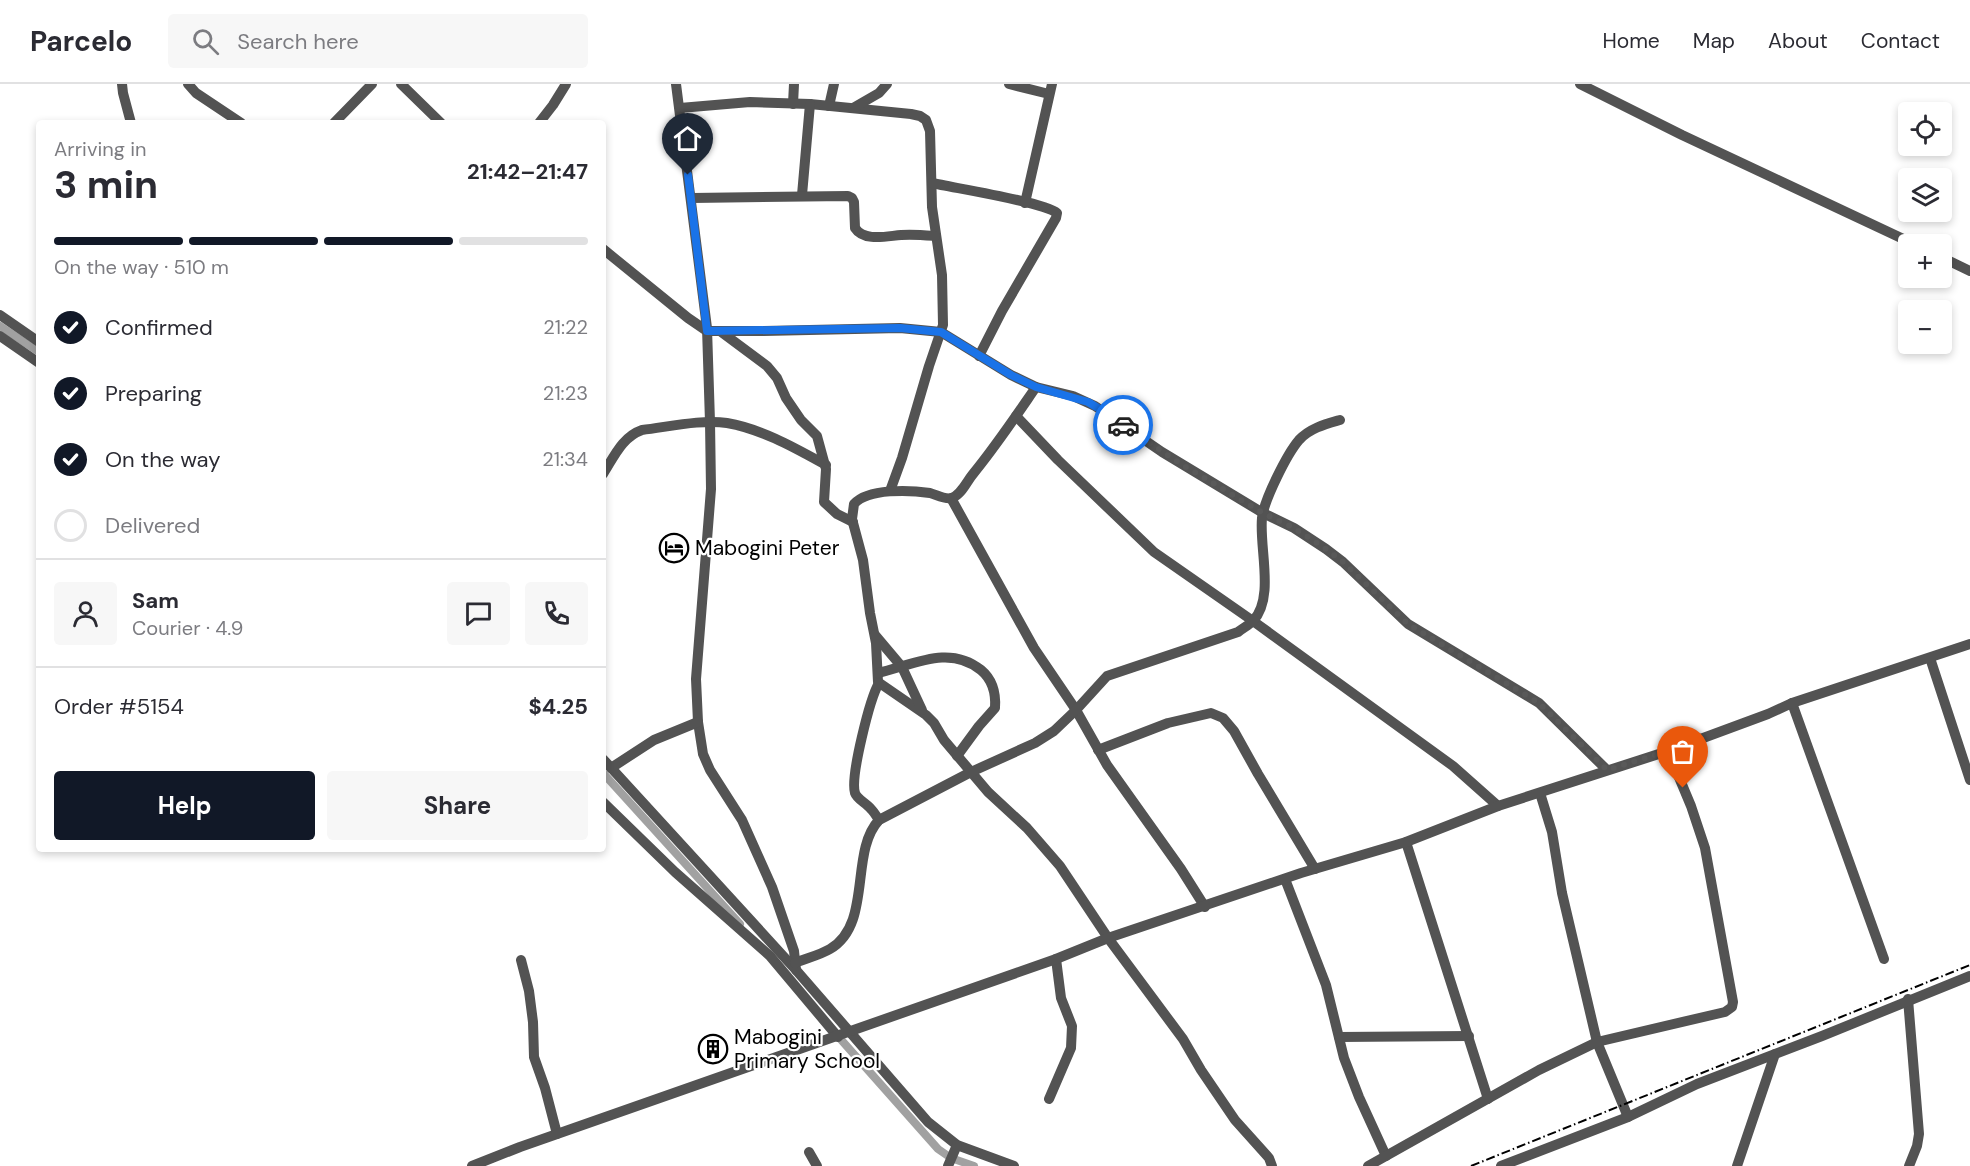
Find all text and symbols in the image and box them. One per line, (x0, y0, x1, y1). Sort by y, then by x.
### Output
search box (168, 14, 588, 68)
text: Parcelo (30, 23, 132, 60)
icon: search (189, 25, 222, 58)
text: Search here (237, 27, 359, 56)
text: Home (1602, 27, 1660, 55)
text: Map (1693, 27, 1735, 55)
text: About (1768, 27, 1828, 55)
text: Contact (1861, 27, 1940, 55)
map controls (1898, 102, 1952, 354)
button: locate (1898, 102, 1952, 156)
pin (662, 113, 713, 175)
icon: home (671, 122, 704, 155)
text: Arriving in (54, 136, 146, 162)
text: 21:42–21:47 (467, 157, 588, 186)
text: 3 min (54, 159, 158, 210)
button: layers (1898, 168, 1952, 222)
button: + (1898, 234, 1952, 288)
text: On the way · 510 m (54, 254, 229, 280)
button: − (1898, 300, 1952, 354)
icon: check (54, 311, 87, 344)
text: Confirmed (105, 313, 213, 342)
text: 21:22 (543, 314, 588, 340)
icon: check (54, 377, 87, 410)
text: Preparing (105, 379, 202, 408)
text: 21:23 (543, 380, 588, 406)
courier (1093, 395, 1153, 455)
icon: car (1107, 409, 1140, 442)
icon: check (54, 443, 87, 476)
text: On the way (105, 445, 220, 474)
text: 21:34 (542, 446, 588, 472)
text: Delivered (105, 511, 200, 540)
hotel icon: Mabogini Peter (658, 532, 690, 564)
place label: Mabogini Peter (695, 534, 840, 562)
button: person (54, 582, 117, 645)
button: chat (447, 582, 510, 645)
button: phone (525, 582, 588, 645)
text: Sam (132, 586, 179, 615)
text: Courier · 4.9 (132, 615, 243, 641)
text: Order #5154 (54, 692, 184, 721)
text: $4.25 (528, 692, 588, 721)
pin (1657, 726, 1708, 788)
icon: bag (1666, 735, 1699, 768)
button: Help (54, 771, 315, 840)
button: Share (327, 771, 588, 840)
place label: Mabogini Primary School (734, 1023, 880, 1075)
building icon: Mabogini Primary School (697, 1033, 729, 1065)

